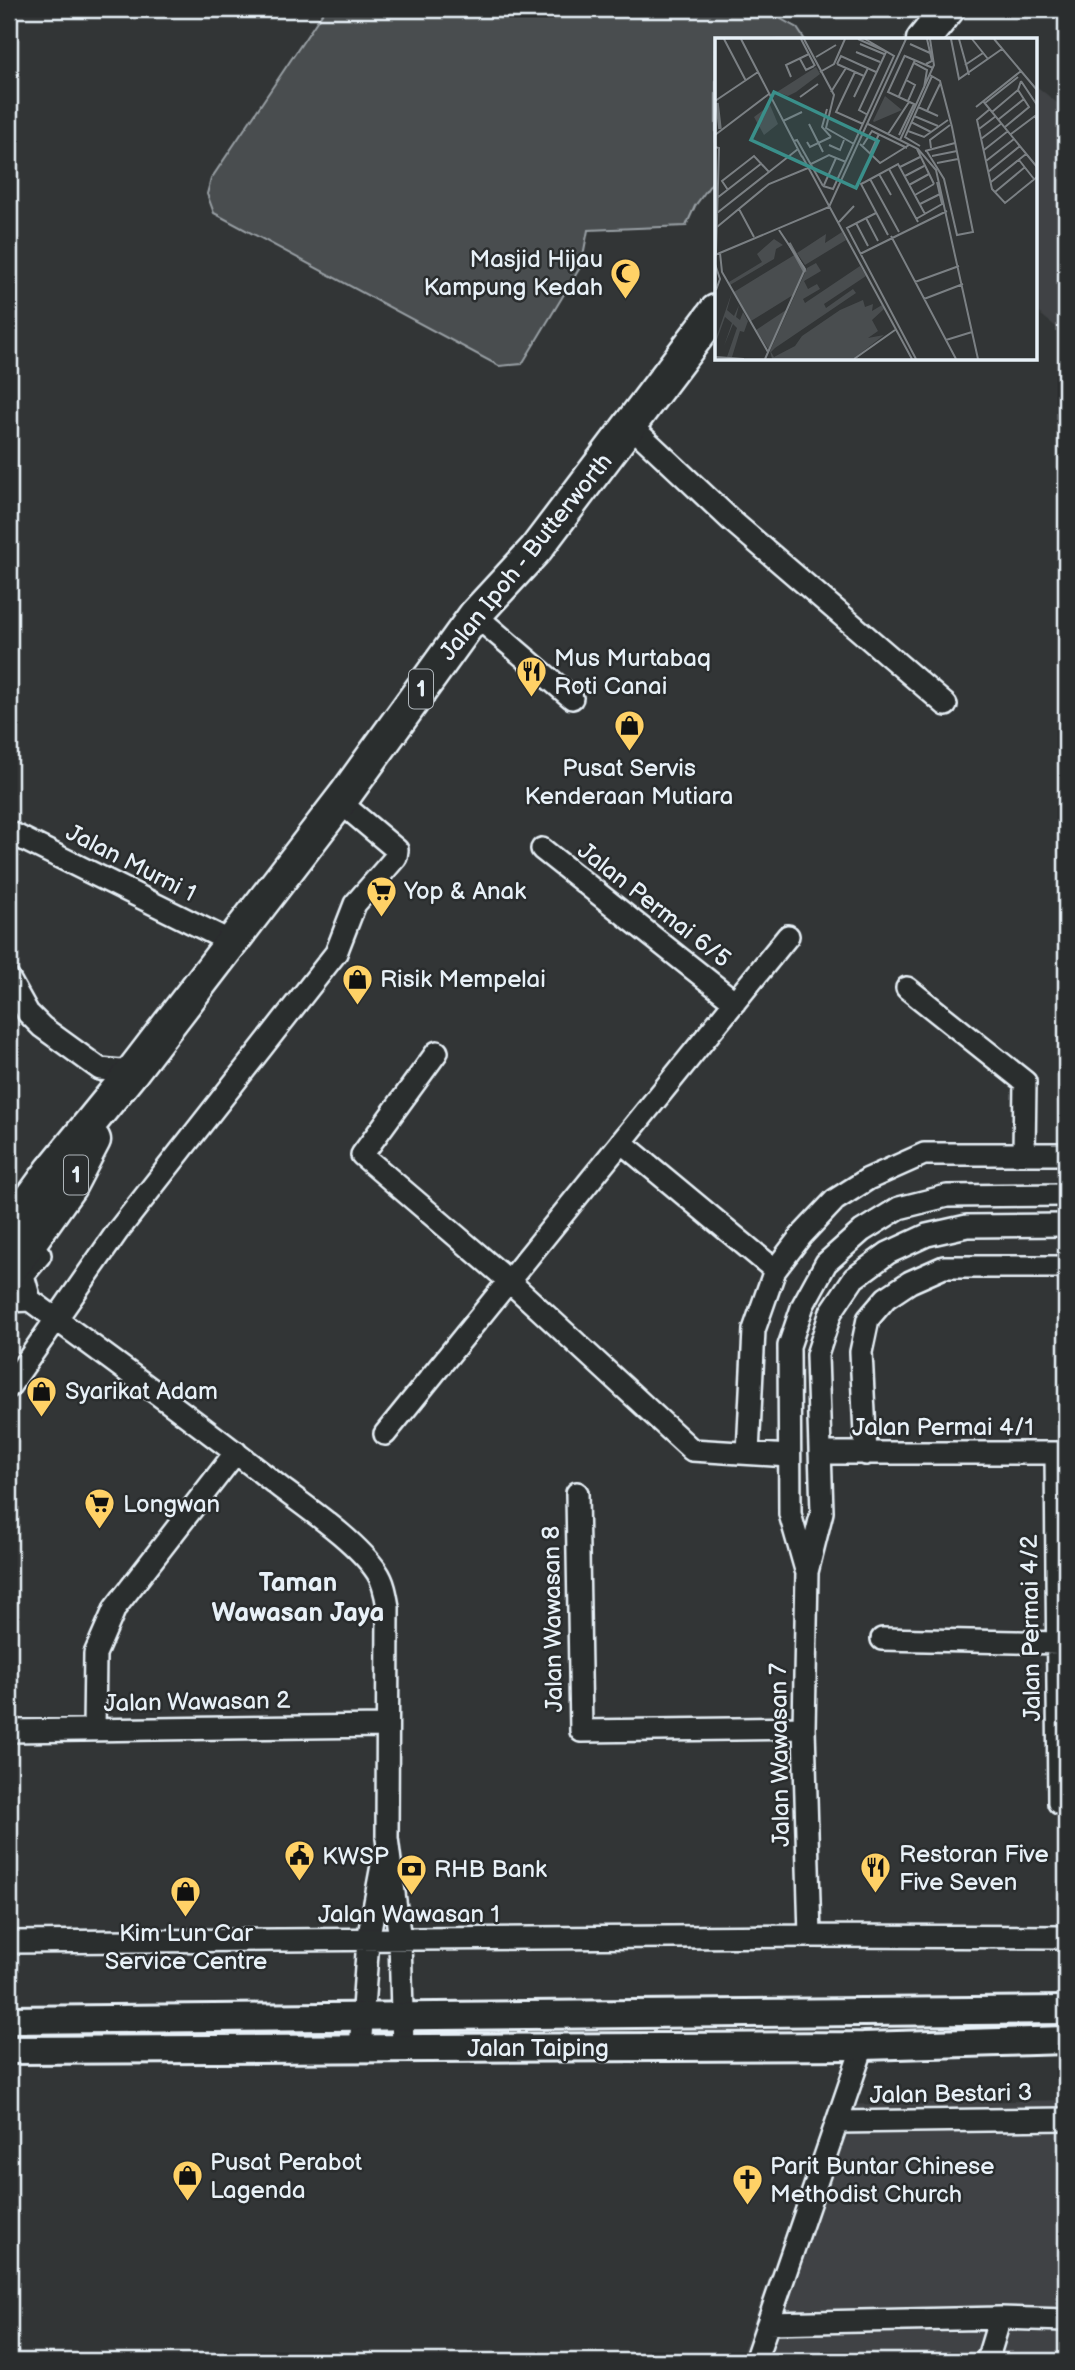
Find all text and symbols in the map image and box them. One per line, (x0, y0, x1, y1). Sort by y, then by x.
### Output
inset map (715, 38, 1036, 360)
place label: Masjid Hijau Kampung Kedah (423, 245, 603, 302)
mosque icon: Masjid Hijau Kampung Kedah (609, 256, 643, 300)
street label: Jalan Ipoh - Butterworth (433, 447, 619, 667)
place label: Mus Murtabaq Roti Canai (554, 644, 711, 701)
restaurant icon: Mus Murtabaq Roti Canai (514, 655, 548, 699)
road number: 1 (409, 670, 433, 708)
shop icon: Pusat Servis Kenderaan Mutiara (612, 709, 646, 753)
place label: Pusat Servis Kenderaan Mutiara (525, 754, 733, 811)
street label: Jalan Murni 1 (61, 818, 201, 908)
street label: Jalan Permai 6/5 (572, 836, 736, 974)
supermarket icon: Yop & Anak (364, 874, 398, 918)
place label: Yop & Anak (403, 877, 526, 906)
shop icon: Risik Mempelai (340, 962, 374, 1006)
place label: Risik Mempelai (380, 965, 546, 994)
road number: 1 (64, 1156, 88, 1194)
shop icon: Syarikat Adam (25, 1374, 59, 1418)
place label: Syarikat Adam (65, 1377, 218, 1406)
street label: Jalan Permai 4/1 (852, 1413, 1034, 1442)
supermarket icon: Longwan (83, 1487, 117, 1531)
place label: Longwan (123, 1490, 220, 1519)
street label: Jalan Wawasan 8 (537, 1525, 569, 1713)
street label: Jalan Permai 4/2 (1015, 1534, 1047, 1722)
district label: Taman Wawasan Jaya (212, 1568, 384, 1629)
street label: Jalan Wawasan 7 (764, 1663, 796, 1847)
street label: Jalan Wawasan 2 (103, 1686, 291, 1718)
public building icon: KWSP (282, 1839, 316, 1883)
place label: Restoran Five Five Seven (899, 1840, 1049, 1897)
place label: KWSP (322, 1842, 389, 1871)
restaurant icon: Restoran Five Five Seven (859, 1851, 893, 1895)
bank icon: RHB Bank (394, 1852, 428, 1896)
place label: RHB Bank (434, 1855, 547, 1884)
shop icon: Kim Lun Car Service Centre (169, 1874, 203, 1918)
street label: Jalan Wawasan 1 (318, 1900, 500, 1929)
place label: Kim Lun Car Service Centre (105, 1919, 267, 1976)
street label: Jalan Taiping (467, 2034, 609, 2063)
street label: Jalan Bestari 3 (869, 2078, 1033, 2110)
place label: Pusat Perabot Lagenda (210, 2148, 363, 2205)
place label: Parit Buntar Chinese Methodist Church (770, 2152, 994, 2209)
shop icon: Pusat Perabot Lagenda (170, 2159, 204, 2203)
church icon: Parit Buntar Chinese Methodist Church (730, 2163, 764, 2207)

